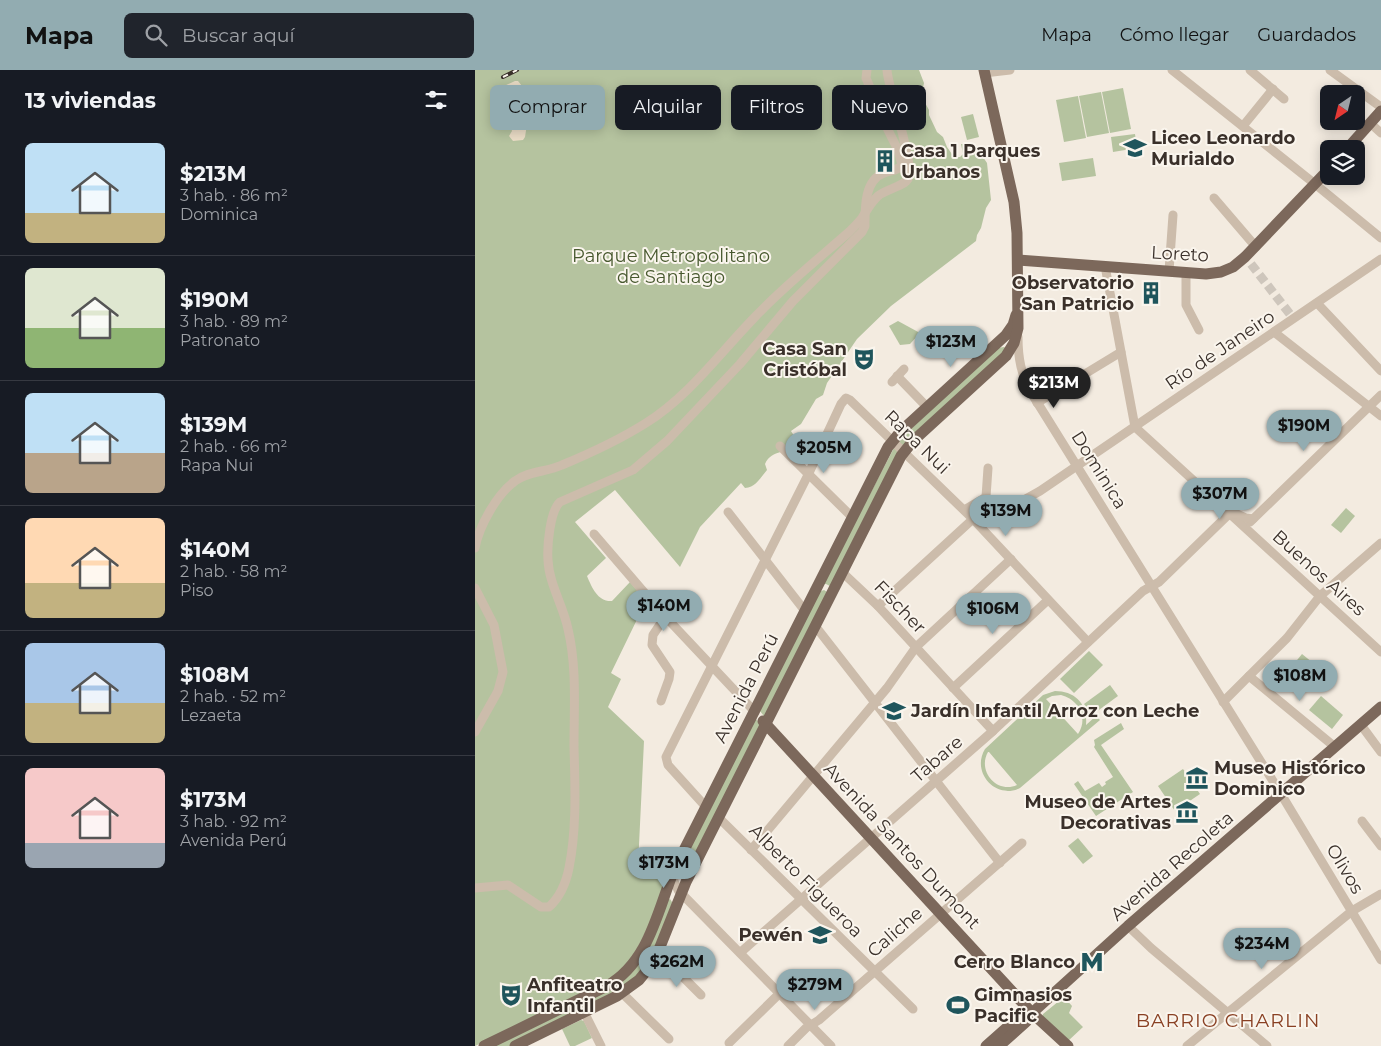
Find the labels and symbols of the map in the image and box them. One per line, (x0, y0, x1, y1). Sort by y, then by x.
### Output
north arrow (1320, 85, 1365, 130)
place label: Liceo Leonardo Murialdo (1151, 127, 1296, 170)
school or university icon: Liceo Leonardo Murialdo (1122, 135, 1148, 161)
place label: Casa 1 Parques Urbanos (901, 140, 1041, 183)
building icon: Casa 1 Parques Urbanos (872, 148, 898, 174)
street label: Loreto (1151, 242, 1209, 266)
park label: Parque Metropolitano de Santiago (572, 245, 770, 288)
place label: Observatorio San Patricio (1012, 272, 1134, 315)
building icon: Observatorio San Patricio (1138, 280, 1164, 306)
street label: Río de Janeiro (1161, 305, 1279, 395)
pin: $123M (916, 326, 986, 368)
place label: Casa San Cristóbal (762, 338, 847, 381)
theatre icon: Casa San Cristóbal (851, 346, 877, 372)
pin: $213M (1019, 366, 1089, 409)
street label: Rapa Nui (880, 405, 954, 479)
pin: $190M (1269, 410, 1339, 452)
street label: Dominica (1066, 427, 1132, 513)
pin: $205M (789, 432, 859, 474)
pin: $307M (1185, 478, 1255, 520)
pin: $139M (971, 494, 1041, 537)
street label: Buenos Aires (1268, 525, 1370, 621)
street label: Fischer (869, 576, 931, 638)
pin: $140M (629, 590, 699, 632)
pin: $106M (958, 592, 1028, 635)
street label: Avenida Perú (709, 629, 783, 747)
pin: $108M (1265, 660, 1335, 702)
school or university icon: Jardín Infantil Arroz con Leche (881, 698, 907, 724)
place label: Jardín Infantil Arroz con Leche (910, 700, 1199, 722)
street label: Tabare (907, 731, 967, 787)
place label: Museo Histórico Dominico (1214, 757, 1366, 800)
street label: Avenida Santos Dumont (819, 758, 985, 934)
museum icon: Museo Histórico Dominico (1184, 765, 1210, 791)
place label: Museo de Artes Decorativas (1024, 791, 1171, 834)
museum icon: Museo de Artes Decorativas (1174, 799, 1200, 825)
street label: Avenida Recoleta (1106, 807, 1238, 925)
street label: Alberto Figueroa (745, 820, 867, 942)
street label: Olivos (1322, 840, 1369, 898)
pin: $173M (629, 846, 699, 889)
street label: Caliche (863, 902, 927, 962)
school or university icon: Pewén (807, 922, 833, 948)
place label: Pewén (738, 924, 803, 946)
pin: $234M (1227, 928, 1297, 970)
pin: $262M (642, 946, 712, 988)
metro station icon: Cerro Blanco (1079, 949, 1105, 975)
place label: Cerro Blanco (954, 951, 1075, 973)
pin: $279M (780, 968, 850, 1011)
place label: Anfiteatro Infantil (526, 974, 623, 1017)
theatre icon: Anfiteatro Infantil (498, 982, 524, 1008)
place label: Gimnasios Pacific (974, 984, 1072, 1027)
sports icon: Gimnasios Pacific (945, 992, 971, 1018)
district label: BARRIO CHARLIN (1136, 1009, 1320, 1032)

